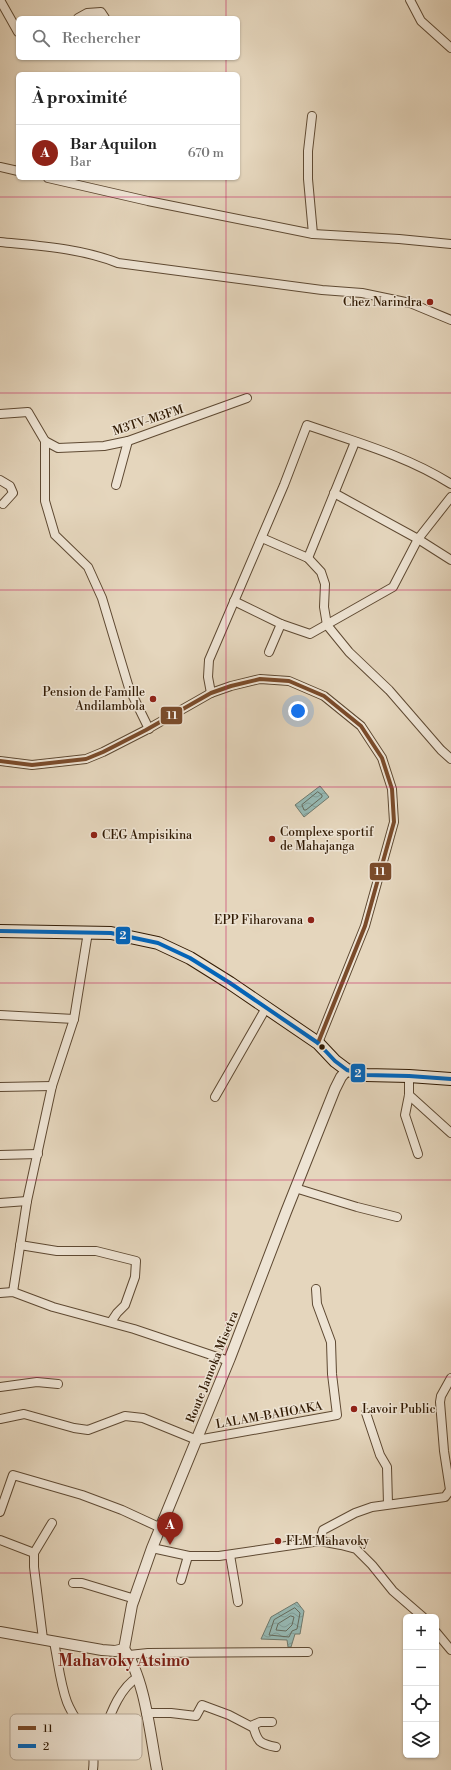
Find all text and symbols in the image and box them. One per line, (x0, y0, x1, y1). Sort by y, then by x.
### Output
search box (16, 16, 240, 60)
icon: search (30, 27, 52, 49)
text: Rechercher (62, 29, 141, 48)
text: À proximité (32, 87, 127, 109)
text: Bar Aquilon (70, 135, 157, 154)
text: A (40, 145, 50, 161)
text: 670 m (188, 145, 224, 161)
text: Bar (70, 154, 91, 170)
place label: Chez Narindra (343, 295, 423, 310)
marker: Chez Narindra (425, 297, 435, 307)
street label: M3TV-M3FM (111, 402, 186, 439)
place label: Pension de Famille Andilambola (43, 685, 146, 714)
marker: Pension de Famille Andilambola (148, 694, 158, 704)
your location (288, 701, 308, 721)
line badge: 11 (160, 706, 183, 725)
text: 11 (167, 709, 178, 723)
place label: Complexe sportif de Mahajanga (280, 825, 374, 854)
place label: CEG Ampisikina (102, 828, 193, 843)
marker: CEG Ampisikina (89, 830, 99, 840)
marker: Complexe sportif de Mahajanga (267, 834, 277, 844)
line badge: 11 (369, 862, 392, 881)
text: 11 (375, 865, 386, 879)
place label: EPP Fiharovana (214, 913, 304, 928)
marker: EPP Fiharovana (306, 915, 316, 925)
line badge: 2 (115, 926, 131, 945)
text: 2 (120, 929, 127, 943)
unlabelled marker (317, 1042, 327, 1052)
line badge: 2 (350, 1063, 366, 1083)
text: 2 (355, 1067, 362, 1081)
street label: Route Jamoka Misetra (183, 1308, 242, 1425)
street label: LALAM-BAHOAKA (215, 1399, 324, 1432)
place label: Lavoir Public (362, 1402, 436, 1417)
marker: Lavoir Public (349, 1404, 359, 1414)
pin: A (157, 1512, 183, 1545)
place label: FLM Mahavoky (286, 1534, 369, 1549)
marker: FLM Mahavoky (273, 1536, 283, 1546)
map controls (403, 1614, 439, 1758)
button: + (403, 1614, 439, 1650)
button: − (403, 1650, 439, 1686)
district label: Mahavoky Atsimo (58, 1651, 190, 1671)
button: locate (403, 1686, 439, 1722)
legend (10, 1714, 142, 1760)
text: 11 (43, 1722, 53, 1736)
button: layers (403, 1722, 439, 1758)
text: 2 (43, 1740, 49, 1754)

